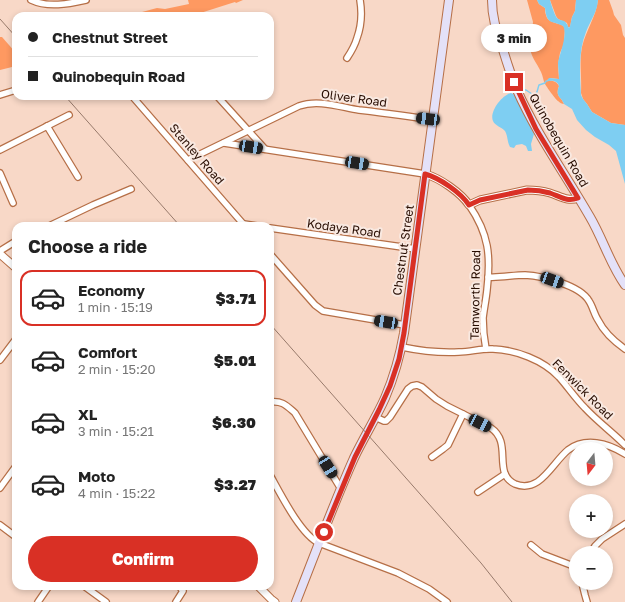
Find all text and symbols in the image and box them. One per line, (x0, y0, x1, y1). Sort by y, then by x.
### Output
callout: 3 min (481, 24, 547, 52)
text: Chestnut Street (52, 28, 168, 46)
text: 3 min (497, 30, 531, 46)
text: Quinobequin Road (52, 67, 185, 85)
route end (505, 73, 523, 91)
street label: Oliver Road (320, 86, 388, 110)
street label: Quinobequin Road (526, 90, 592, 190)
car (415, 112, 441, 126)
street label: Stanley Road (166, 120, 228, 188)
car (238, 139, 264, 155)
car (344, 155, 370, 171)
street label: Chestnut Street (389, 203, 417, 296)
street label: Kodaya Road (306, 215, 382, 241)
text: Choose a ride (28, 235, 147, 257)
street label: Tamworth Road (467, 250, 483, 340)
car (539, 270, 565, 290)
icon: car (30, 280, 66, 316)
text: Economy (78, 281, 145, 299)
text: $3.71 (215, 289, 256, 307)
text: 1 min · 15:19 (78, 299, 153, 315)
car (373, 314, 399, 330)
icon: car (30, 342, 66, 378)
text: Comfort (78, 343, 137, 361)
text: $5.01 (214, 351, 256, 369)
street label: Fenwick Road (549, 355, 617, 423)
text: 2 min · 15:20 (78, 361, 156, 377)
icon: car (30, 404, 66, 440)
text: XL (78, 405, 97, 423)
car (467, 412, 493, 434)
text: $6.30 (212, 413, 256, 431)
text: 3 min · 15:21 (78, 423, 154, 439)
north arrow (569, 442, 613, 486)
map controls (569, 442, 613, 590)
car (317, 454, 339, 480)
icon: car (30, 466, 66, 502)
text: Moto (78, 467, 115, 485)
text: $3.27 (214, 475, 256, 493)
text: 4 min · 15:22 (78, 485, 155, 501)
button: + (569, 494, 613, 538)
route start (315, 523, 333, 541)
button: Confirm (28, 536, 258, 582)
button: − (569, 546, 613, 590)

